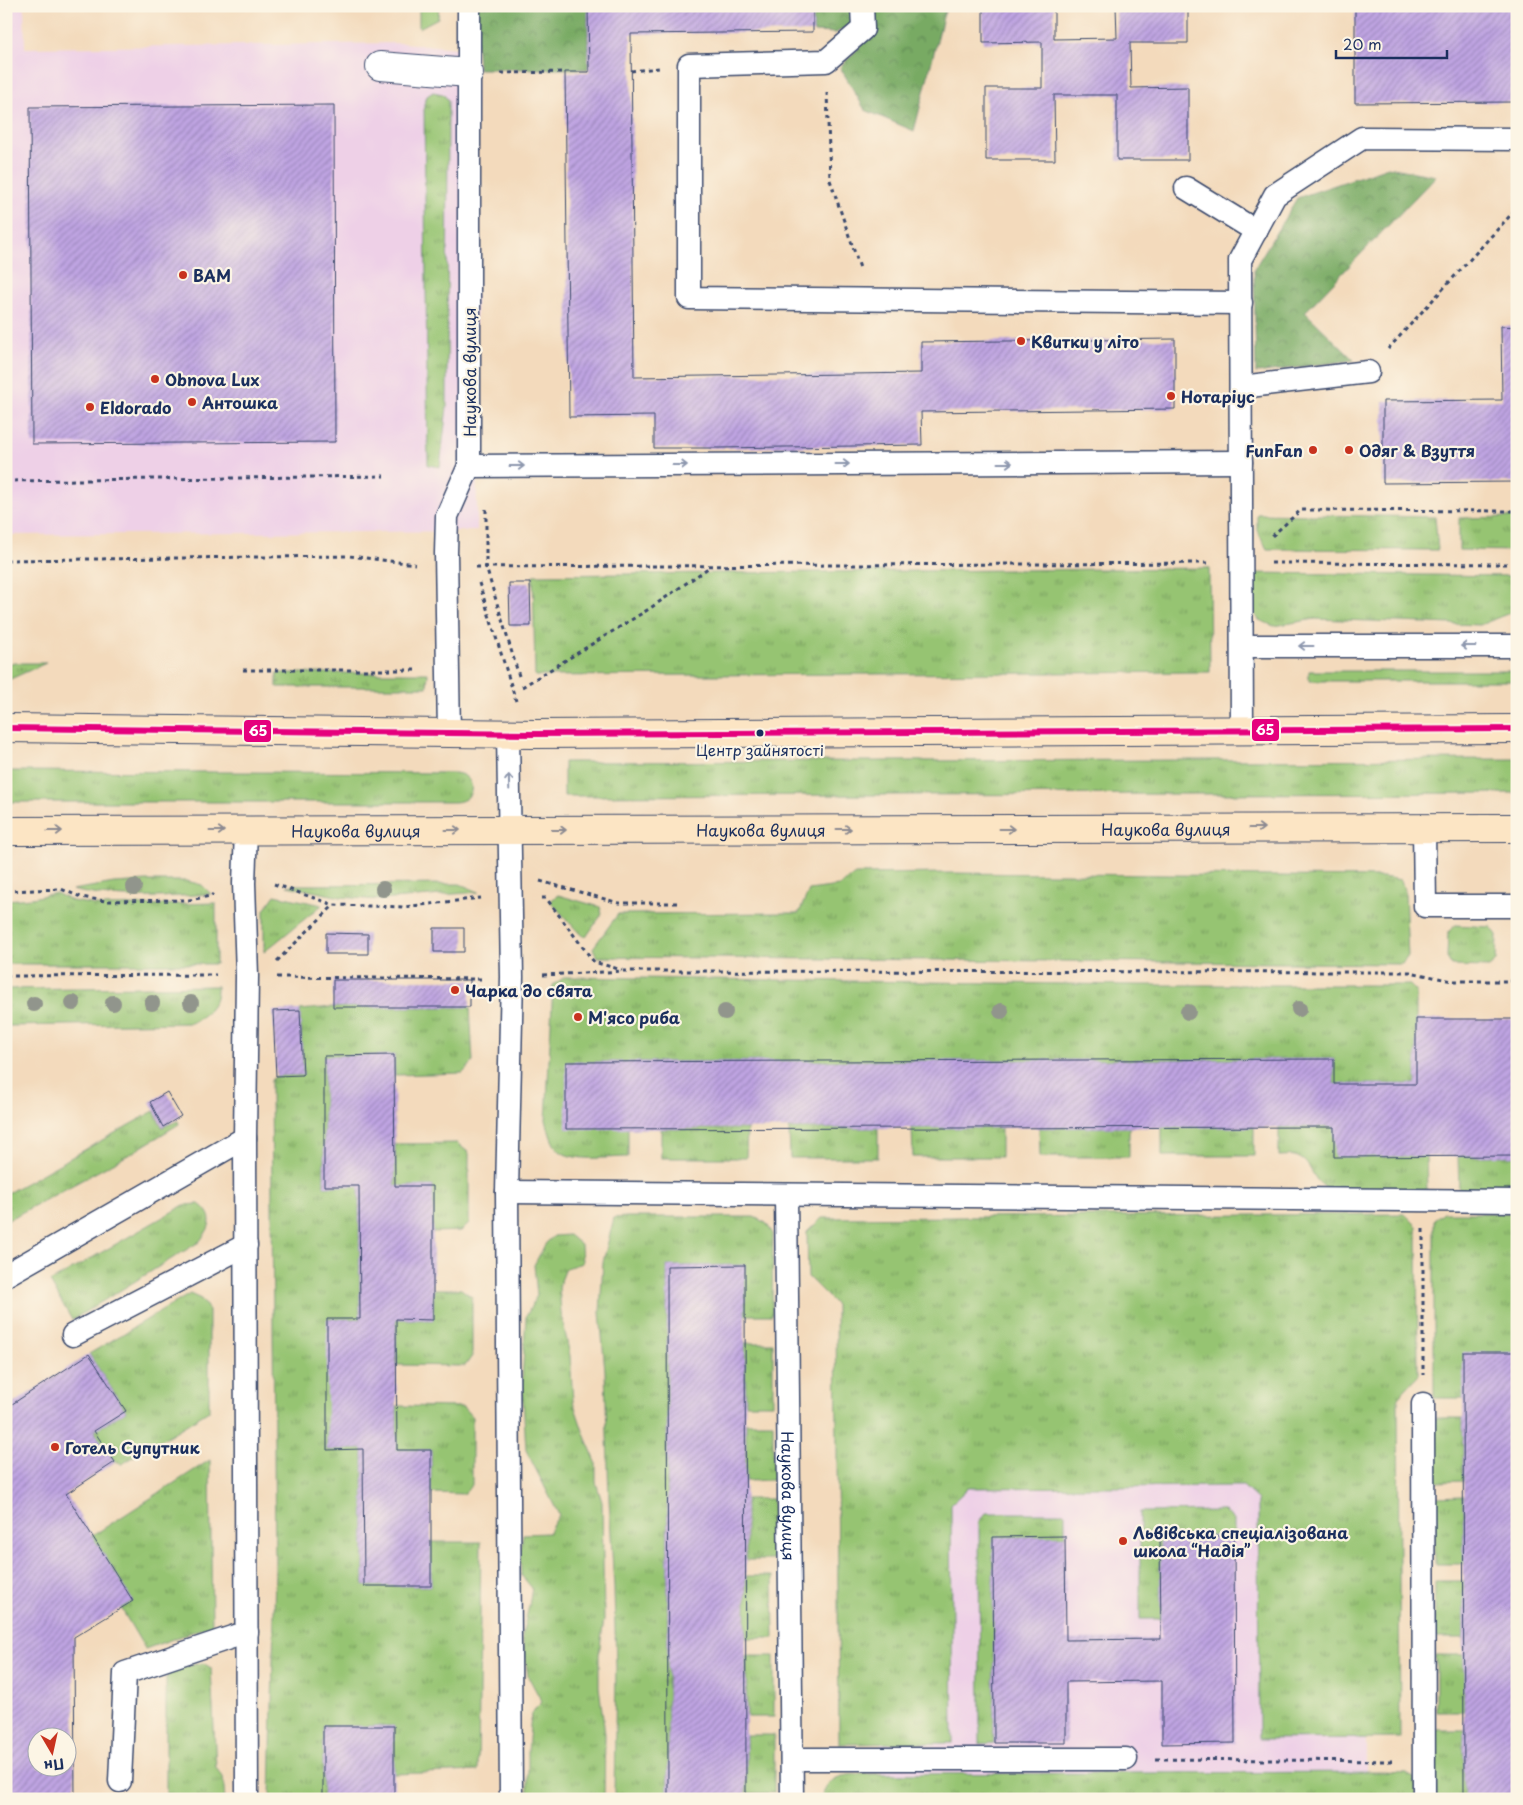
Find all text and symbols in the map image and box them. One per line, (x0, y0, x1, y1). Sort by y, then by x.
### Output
scale bar (1336, 28, 1447, 60)
text: 20 m (1343, 32, 1382, 55)
place label: ВАМ (193, 263, 231, 287)
marker: ВАМ (177, 269, 189, 281)
street label: Наукова вулиця (457, 307, 481, 437)
place label: Квитки у літо (1031, 329, 1140, 353)
marker: Квитки у літо (1015, 335, 1027, 347)
place label: Obnova Lux (165, 367, 259, 391)
marker: Obnova Lux (149, 373, 161, 385)
place label: Нотаріус (1181, 384, 1255, 408)
place label: Антошка (201, 390, 278, 414)
marker: Нотаріус (1165, 390, 1177, 402)
place label: Eldorado (100, 395, 171, 419)
marker: Антошка (186, 396, 198, 408)
marker: Eldorado (84, 401, 96, 413)
place label: FunFan (1245, 438, 1303, 462)
place label: Одяг & Взуття (1359, 438, 1475, 462)
marker: FunFan (1307, 444, 1319, 456)
marker: Одяг & Взуття (1343, 444, 1355, 456)
one-way arrow (996, 458, 1013, 468)
one-way arrow (834, 459, 850, 469)
one-way arrow (672, 460, 688, 470)
one-way arrow (509, 462, 525, 471)
one-way arrow (1298, 641, 1314, 651)
one-way arrow (1460, 641, 1476, 651)
line badge: 65 (1251, 718, 1280, 742)
line badge: 65 (243, 719, 272, 743)
text: 65 (1256, 719, 1274, 740)
text: 65 (249, 720, 267, 741)
marker: Центр зайнятості (755, 728, 765, 738)
place label: Центр зайнятості (696, 738, 824, 761)
one-way arrow (504, 774, 514, 790)
street label: Наукова вулиця (696, 817, 826, 842)
street label: Наукова вулиця (1101, 817, 1231, 841)
street label: Наукова вулиця (291, 818, 421, 842)
one-way arrow (1248, 823, 1264, 833)
one-way arrow (836, 824, 852, 834)
one-way arrow (998, 824, 1014, 834)
one-way arrow (444, 825, 460, 835)
one-way arrow (550, 825, 567, 835)
one-way arrow (46, 826, 63, 836)
one-way arrow (209, 826, 225, 836)
place label: Чарка до свята (465, 978, 593, 1002)
marker: Чарка до свята (449, 984, 461, 996)
place label: М'ясо риба (588, 1005, 680, 1029)
marker: М'ясо риба (572, 1011, 584, 1023)
street label: Наукова вулиця (776, 1431, 802, 1561)
place label: Готель Супутник (65, 1435, 201, 1459)
marker: Готель Супутник (49, 1441, 61, 1453)
place label: Львівська спеціалізована школа “Надія” (1133, 1520, 1348, 1562)
marker: Львівська спеціалізована школа “Надія” (1117, 1535, 1129, 1547)
north arrow (28, 1728, 78, 1778)
text: Пн (42, 1753, 66, 1777)

